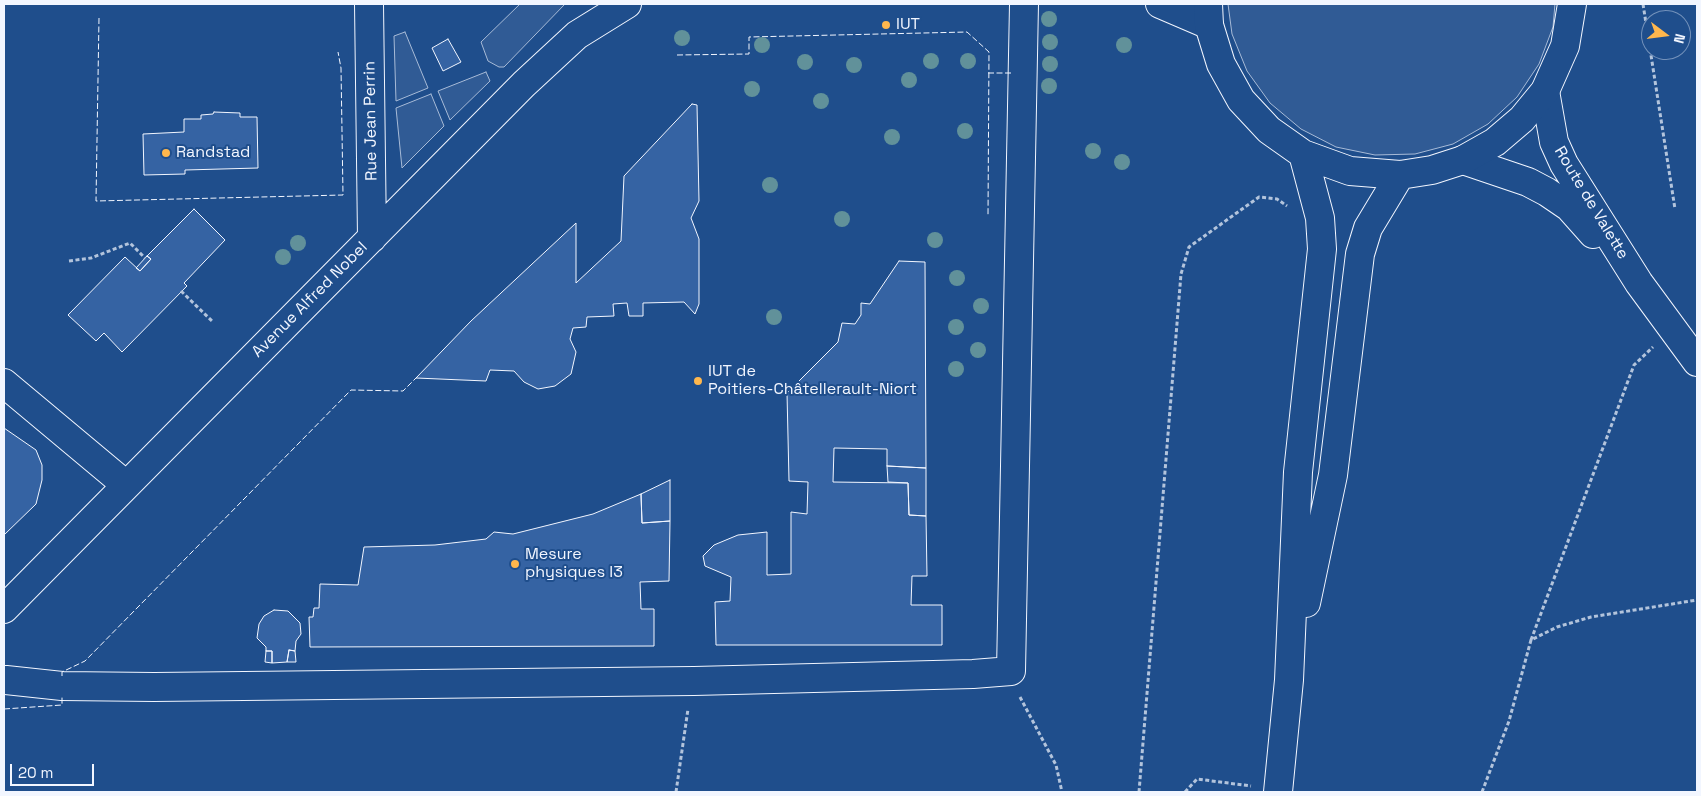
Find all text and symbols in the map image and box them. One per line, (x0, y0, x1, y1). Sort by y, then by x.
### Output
north arrow (1641, 10, 1691, 60)
place label: IUT (896, 15, 920, 35)
marker: IUT (880, 19, 892, 31)
text: N (1670, 32, 1689, 45)
street label: Rue Jean Perrin (360, 61, 382, 181)
place label: Randstad (176, 143, 250, 163)
street label: Route de Valette (1550, 143, 1632, 263)
marker: Randstad (160, 147, 172, 159)
street label: Avenue Alfred Nobel (248, 238, 372, 362)
place label: IUT de Poitiers-Châtellerault-Niort (708, 362, 917, 400)
marker: IUT de Poitiers-Châtellerault-Niort (692, 375, 704, 387)
place label: Mesure physiques I3 (525, 545, 623, 583)
marker: Mesure physiques I3 (509, 558, 521, 570)
scale bar (12, 754, 96, 786)
text: 20 m (18, 763, 53, 782)

